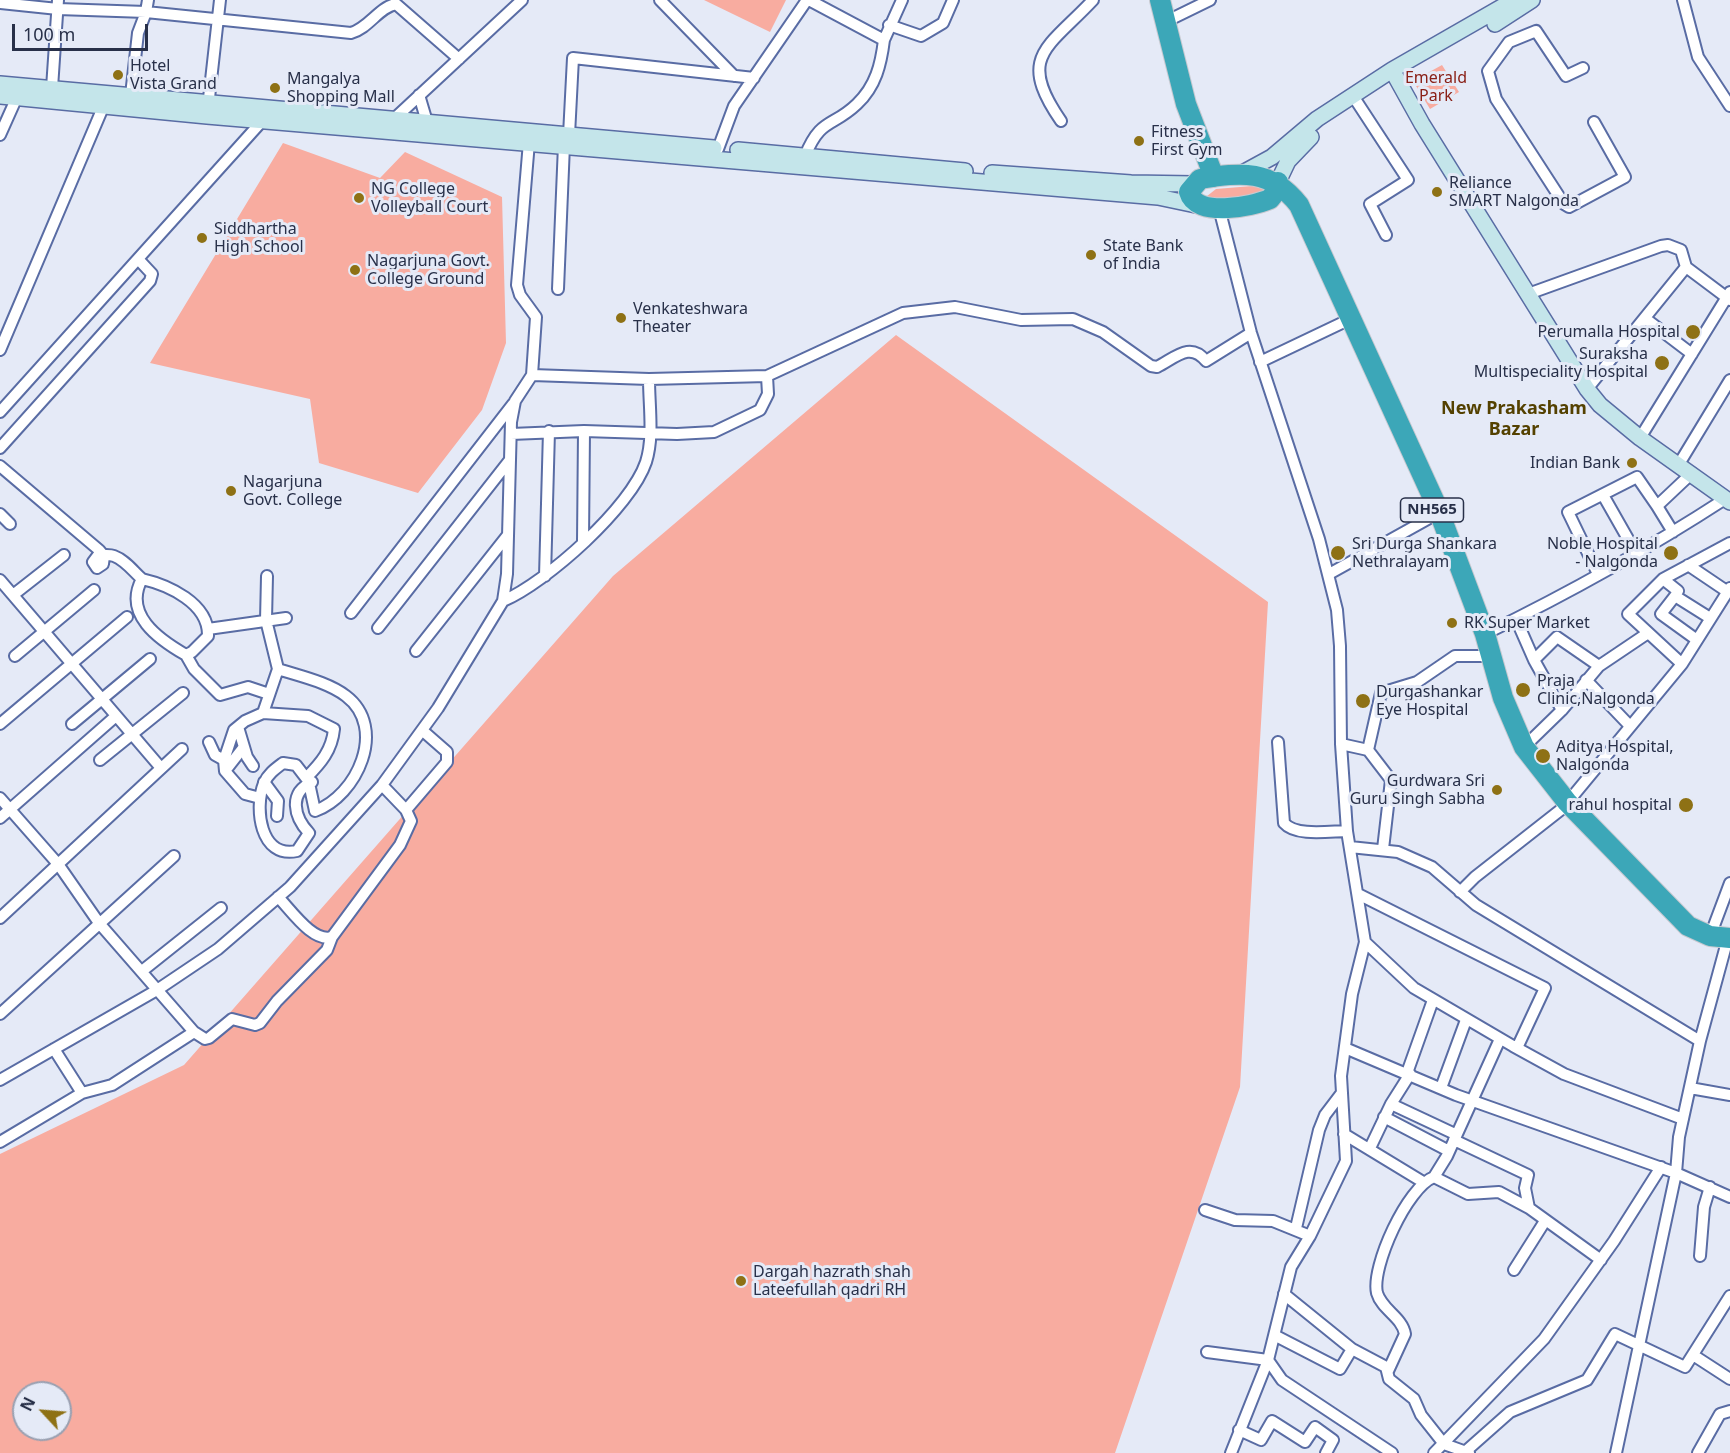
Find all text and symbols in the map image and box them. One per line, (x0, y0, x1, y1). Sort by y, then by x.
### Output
scale bar (15, 12, 152, 50)
text: 100 m (23, 22, 75, 46)
place label: Hotel Vista Grand (130, 56, 217, 94)
marker: Hotel Vista Grand (111, 68, 125, 82)
park label: Emerald Park (1405, 68, 1467, 106)
place label: Mangalya Shopping Mall (287, 69, 395, 107)
marker: Mangalya Shopping Mall (268, 81, 282, 95)
place label: Fitness First Gym (1151, 122, 1222, 160)
marker: Fitness First Gym (1132, 134, 1146, 148)
place label: Reliance SMART Nalgonda (1449, 173, 1579, 211)
place label: NG College Volleyball Court (371, 179, 488, 217)
marker: Reliance SMART Nalgonda (1430, 185, 1444, 199)
marker: NG College Volleyball Court (352, 191, 366, 205)
place label: Siddhartha High School (214, 219, 304, 257)
marker: Siddhartha High School (195, 231, 209, 245)
place label: State Bank of India (1103, 236, 1183, 274)
marker: State Bank of India (1084, 248, 1098, 262)
place label: Nagarjuna Govt. College Ground (367, 251, 490, 289)
marker: Nagarjuna Govt. College Ground (348, 263, 362, 277)
place label: Venkateshwara Theater (633, 299, 748, 337)
marker: Venkateshwara Theater (614, 311, 628, 325)
place label: Perumalla Hospital (1537, 322, 1680, 342)
marker: Perumalla Hospital (1684, 323, 1702, 341)
place label: Suraksha Multispeciality Hospital (1474, 344, 1648, 382)
marker: Suraksha Multispeciality Hospital (1653, 354, 1671, 372)
district label: New Prakasham Bazar (1441, 398, 1587, 440)
place label: Indian Bank (1530, 453, 1620, 473)
marker: Indian Bank (1625, 456, 1639, 470)
place label: Nagarjuna Govt. College (243, 472, 342, 510)
marker: Nagarjuna Govt. College (224, 484, 238, 498)
road number: NH565 (1400, 498, 1464, 522)
place label: Sri Durga Shankara Nethralayam (1352, 534, 1497, 572)
place label: Noble Hospital - Nalgonda (1547, 534, 1658, 572)
marker: Sri Durga Shankara Nethralayam (1329, 544, 1347, 562)
marker: Noble Hospital - Nalgonda (1662, 544, 1680, 562)
place label: RK Super Market (1464, 613, 1590, 633)
marker: RK Super Market (1445, 616, 1459, 630)
place label: Praja Clinic,Nalgonda (1537, 671, 1655, 709)
marker: Praja Clinic,Nalgonda (1514, 681, 1532, 699)
place label: Durgashankar Eye Hospital (1376, 682, 1483, 720)
marker: Durgashankar Eye Hospital (1354, 692, 1372, 710)
place label: Aditya Hospital, Nalgonda (1556, 737, 1674, 775)
marker: Aditya Hospital, Nalgonda (1534, 747, 1552, 765)
place label: Gurdwara Sri Guru Singh Sabha (1350, 771, 1485, 809)
marker: Gurdwara Sri Guru Singh Sabha (1490, 783, 1504, 797)
place label: rahul hospital (1569, 795, 1672, 815)
marker: rahul hospital (1677, 796, 1695, 814)
place label: Dargah hazrath shah Lateefullah qadri RH (753, 1262, 911, 1300)
marker: Dargah hazrath shah Lateefullah qadri RH (734, 1274, 748, 1288)
north arrow (12, 1381, 72, 1441)
text: N (15, 1393, 40, 1415)

